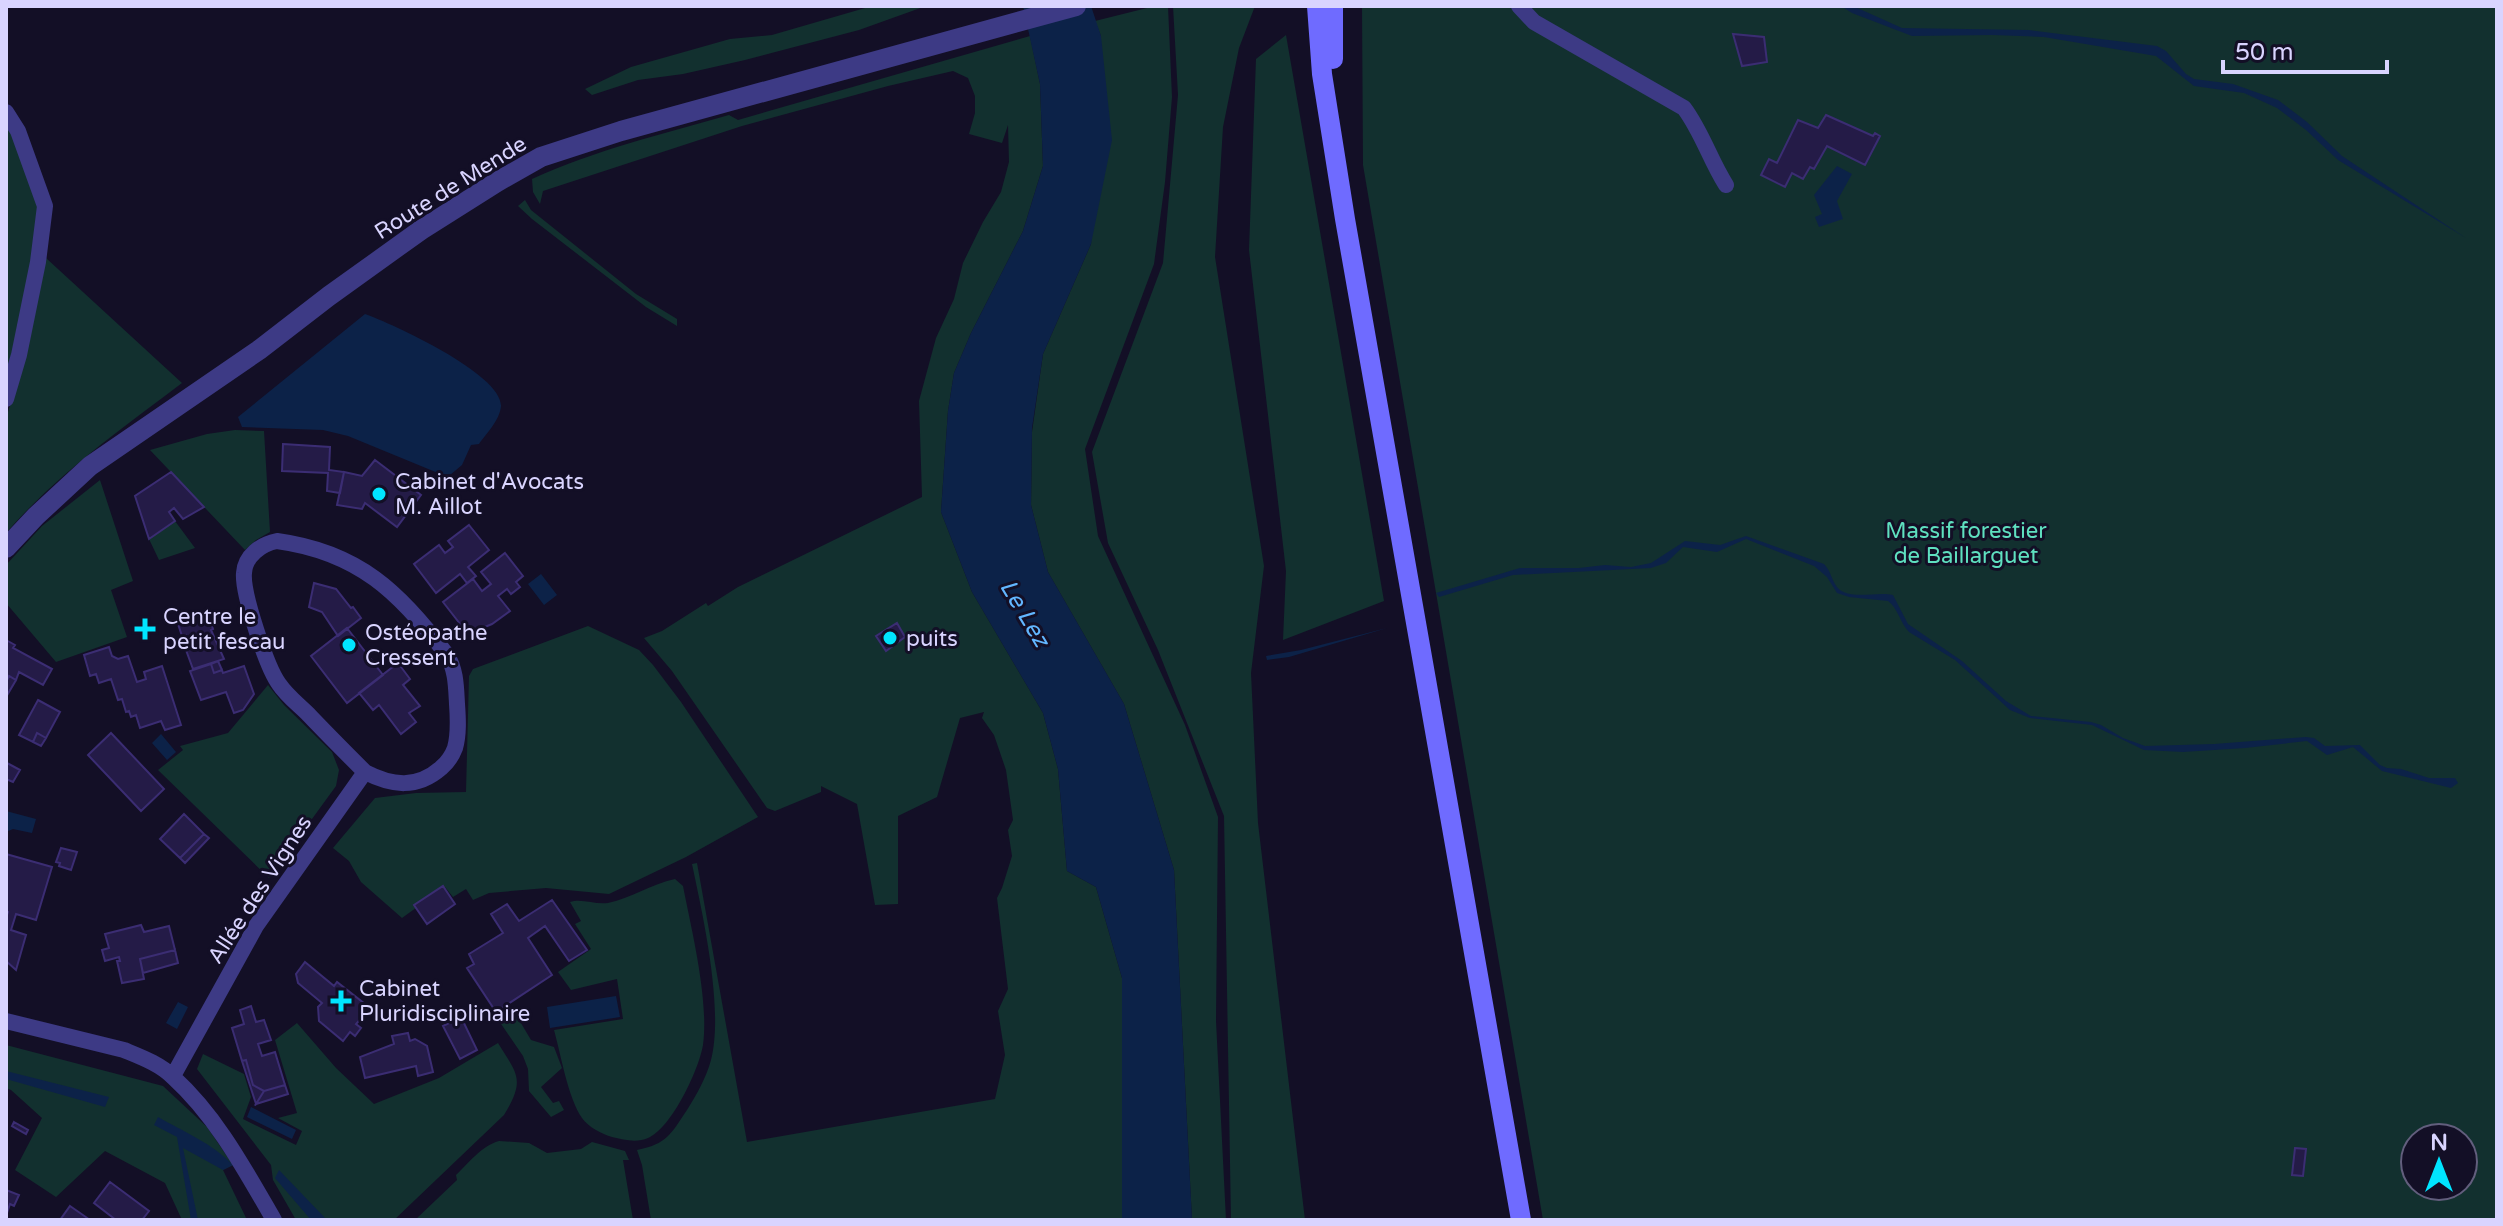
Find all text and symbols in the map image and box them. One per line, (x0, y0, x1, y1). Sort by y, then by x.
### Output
scale bar (2223, 24, 2387, 74)
text: 50 m (2235, 38, 2293, 67)
street label: Route de Mende (370, 131, 531, 245)
place label: Cabinet d'Avocats M. Aillot (395, 469, 584, 520)
marker: Cabinet d'Avocats M. Aillot (370, 485, 388, 503)
park label: Massif forestier de Baillarguet (1885, 518, 2047, 569)
water label: Le Lez (993, 574, 1057, 654)
place label: Centre le petit fescau (163, 604, 286, 655)
marker: Centre le petit fescau (134, 618, 156, 640)
place label: Ostéopathe Cressent (365, 620, 488, 671)
place label: puits (906, 626, 958, 652)
marker: puits (881, 629, 899, 647)
marker: Ostéopathe Cressent (340, 636, 358, 654)
street label: Allée des Vignes (202, 811, 317, 968)
place label: Cabinet Pluridisciplinaire (359, 976, 530, 1027)
marker: Cabinet Pluridisciplinaire (330, 990, 352, 1012)
north arrow (2399, 1122, 2479, 1202)
text: N (2430, 1130, 2448, 1156)

